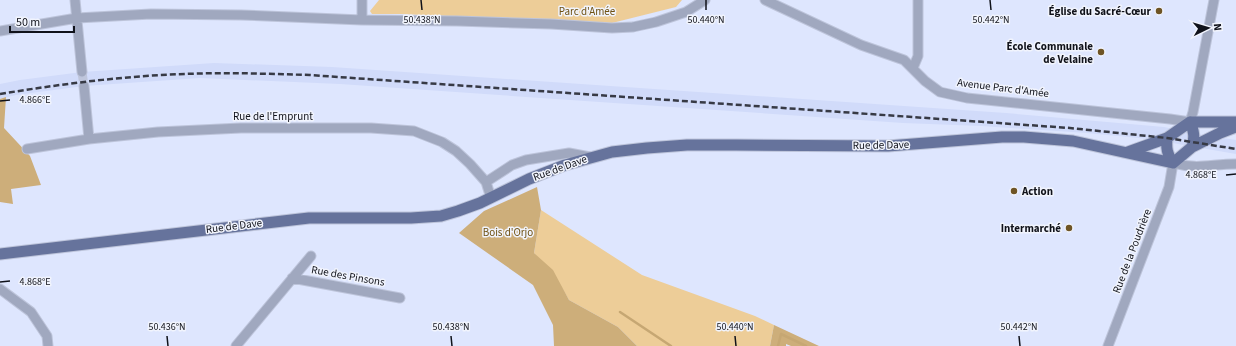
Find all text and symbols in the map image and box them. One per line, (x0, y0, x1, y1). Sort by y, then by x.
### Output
park label: Parc d'Amée (559, 4, 616, 19)
place label: Église du Sacré-Cœur (1049, 4, 1152, 19)
marker: Église du Sacré-Cœur (1154, 6, 1164, 16)
scale bar (10, 8, 74, 34)
north arrow (1188, 8, 1228, 48)
text: 50.438°N (403, 13, 441, 27)
text: 50.440°N (687, 13, 725, 27)
text: 50.442°N (972, 13, 1010, 27)
text: 50 m (16, 14, 40, 31)
text: N (1210, 23, 1225, 31)
place label: École Communale de Velaine (1007, 39, 1093, 67)
marker: École Communale de Velaine (1096, 47, 1106, 57)
street label: Avenue Parc d'Amée (956, 75, 1050, 101)
text: 4.866°E (20, 93, 50, 107)
street label: Rue de l'Emprunt (233, 109, 313, 124)
street label: Rue de Dave (853, 137, 910, 153)
street label: Rue de Dave (531, 151, 590, 185)
text: 4.868°E (1186, 168, 1216, 182)
place label: Action (1021, 184, 1053, 199)
marker: Action (1009, 186, 1019, 196)
street label: Rue de la Poudrière (1109, 206, 1155, 295)
street label: Rue de Dave (205, 215, 263, 237)
place label: Intermarché (1001, 221, 1061, 236)
marker: Intermarché (1064, 223, 1074, 233)
park label: Bois d'Orjo (483, 225, 533, 240)
street label: Rue des Pinsons (310, 262, 386, 290)
text: 4.868°E (20, 275, 50, 289)
text: 50.436°N (148, 320, 186, 334)
text: 50.438°N (432, 320, 470, 334)
text: 50.440°N (716, 320, 754, 334)
text: 50.442°N (1000, 320, 1038, 334)

